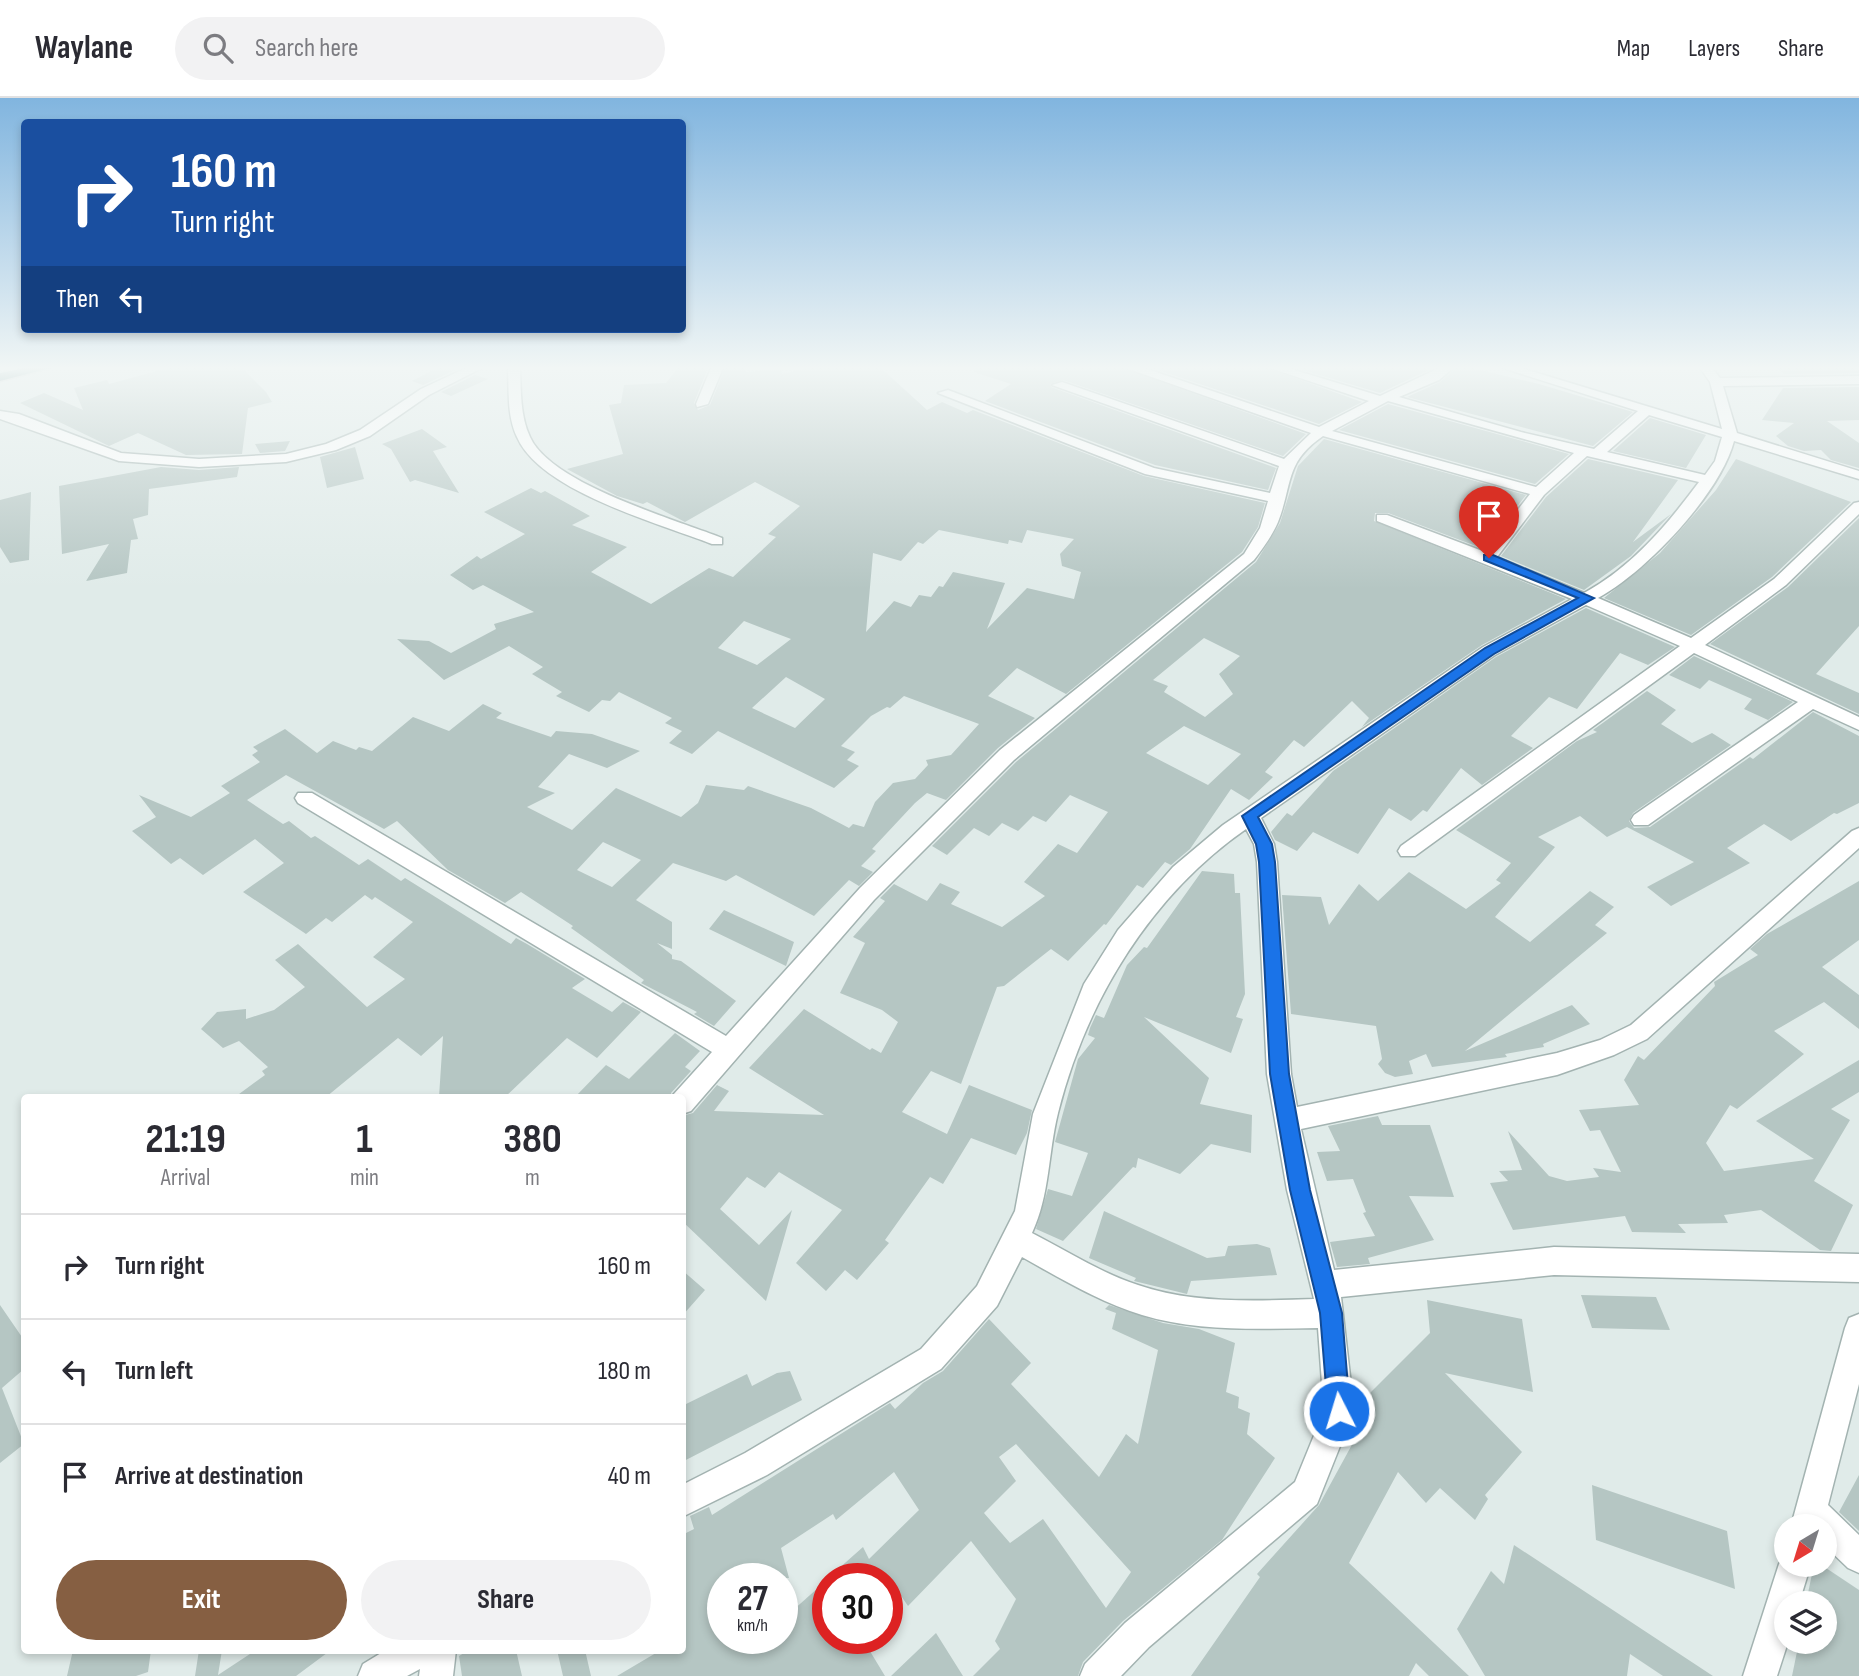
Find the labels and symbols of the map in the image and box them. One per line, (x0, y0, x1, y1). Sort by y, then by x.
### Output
pin (1459, 486, 1519, 558)
position arrow (1302, 1374, 1376, 1448)
north arrow (1774, 1514, 1838, 1577)
speed limit sign: 30 (812, 1563, 903, 1654)

